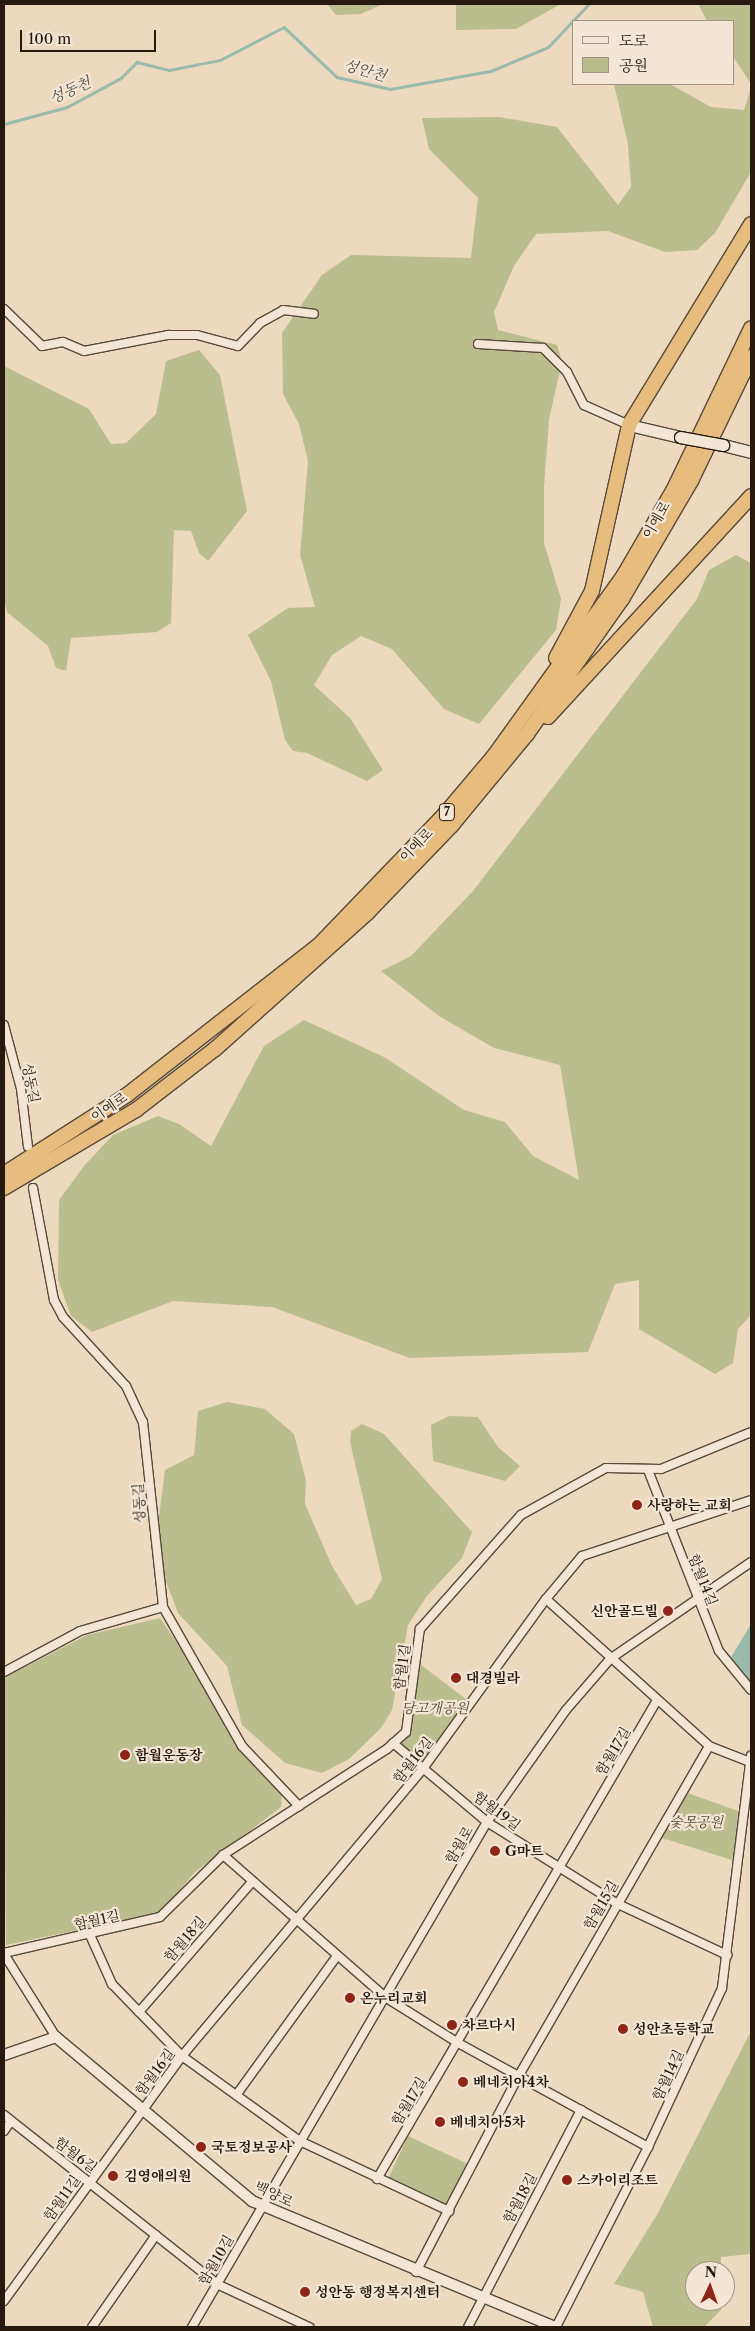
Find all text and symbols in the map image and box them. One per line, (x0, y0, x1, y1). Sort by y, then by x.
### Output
scale bar (22, 20, 159, 52)
legend (572, 20, 735, 85)
text: 100 m (28, 29, 71, 48)
text: 도로 (619, 31, 648, 50)
water label: 성안천 (342, 55, 388, 85)
text: 공원 (619, 56, 648, 75)
water label: 성동천 (46, 73, 94, 107)
street label: 이예로 (639, 498, 673, 542)
road number: 7 (438, 802, 456, 822)
street label: 이예로 (396, 825, 436, 865)
street label: 성동길 (19, 1061, 43, 1105)
street label: 이예로 (87, 1089, 131, 1125)
street label: 성동길 (130, 1482, 148, 1524)
place label: 사랑하는 교회 (647, 1497, 732, 1513)
marker: 사랑하는 교회 (631, 1499, 643, 1511)
street label: 함월14길 (685, 1552, 721, 1608)
place label: 신안골드빌 (590, 1603, 658, 1619)
marker: 신안골드빌 (662, 1605, 674, 1617)
street label: 함월1길 (390, 1643, 414, 1691)
place label: 대경빌라 (466, 1670, 520, 1686)
marker: 대경빌라 (450, 1672, 462, 1684)
park label: 당고개공원 (401, 1700, 469, 1716)
street label: 함월17길 (592, 1724, 634, 1778)
street label: 함월16길 (390, 1733, 436, 1787)
place label: 함월운동장 (135, 1747, 203, 1763)
marker: 함월운동장 (119, 1749, 131, 1761)
street label: 함월19길 (470, 1788, 524, 1834)
park label: 숯못공원 (669, 1814, 723, 1830)
street label: 함월로 (442, 1823, 476, 1867)
place label: G마트 (505, 1843, 544, 1859)
marker: G마트 (489, 1845, 501, 1857)
street label: 함월15길 (580, 1877, 622, 1933)
street label: 함월1길 (72, 1907, 122, 1933)
street label: 함월18길 (161, 1913, 209, 1965)
place label: 온누리교회 (360, 1990, 428, 2006)
marker: 온누리교회 (344, 1992, 356, 2004)
place label: 차르다시 (462, 2017, 516, 2033)
marker: 차르다시 (446, 2019, 458, 2031)
place label: 성안초등학교 (633, 2021, 714, 2037)
marker: 성안초등학교 (617, 2023, 629, 2035)
street label: 함월16길 (132, 2045, 178, 2099)
street label: 함월14길 (649, 2047, 687, 2103)
street label: 함월17길 (388, 2074, 430, 2128)
place label: 베네치아4차 (473, 2074, 549, 2090)
marker: 베네치아4차 (457, 2076, 469, 2088)
place label: 베네치아5차 (450, 2114, 525, 2130)
marker: 베네치아5차 (434, 2116, 446, 2128)
street label: 함월6길 (51, 2134, 101, 2176)
place label: 국토정보공사 (211, 2139, 292, 2155)
marker: 국토정보공사 (195, 2141, 207, 2153)
place label: 김영애의원 (124, 2168, 192, 2184)
marker: 김영애의원 (106, 2169, 120, 2183)
street label: 함월18길 (500, 2170, 540, 2226)
street label: 함월11길 (40, 2172, 84, 2224)
place label: 스카이리조트 (577, 2172, 658, 2188)
marker: 스카이리조트 (561, 2174, 573, 2186)
street label: 백양로 (252, 2178, 296, 2210)
street label: 함월10길 (195, 2232, 237, 2288)
north arrow (685, 2261, 735, 2311)
text: N (704, 2263, 717, 2281)
place label: 성안동 행정복지센터 (315, 2284, 440, 2300)
marker: 성안동 행정복지센터 (299, 2286, 311, 2298)

